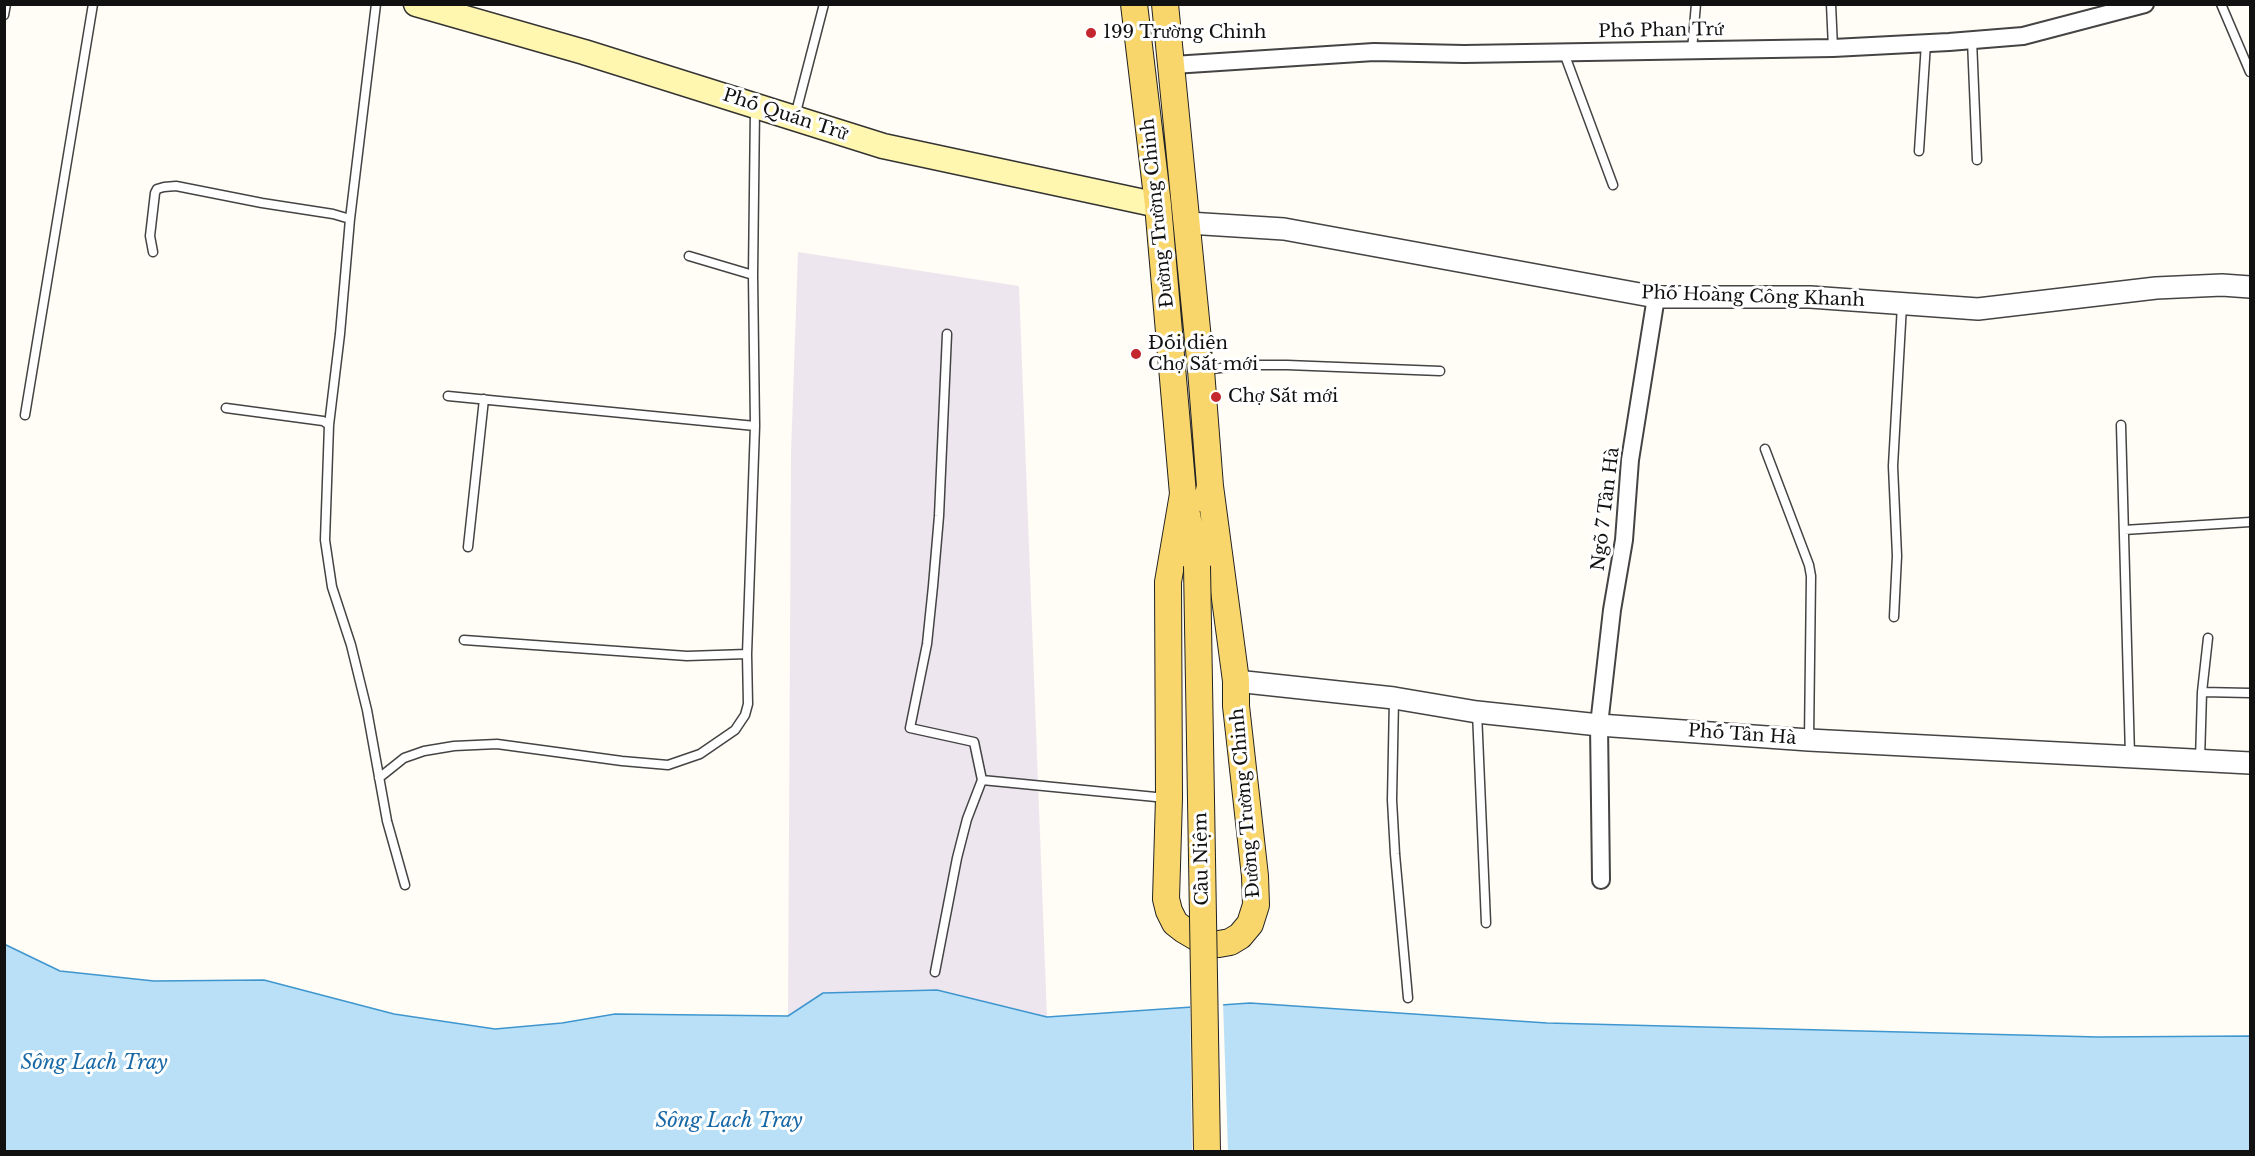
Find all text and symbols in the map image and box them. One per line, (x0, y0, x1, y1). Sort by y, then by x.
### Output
street label: Phố Phan Trứ (1598, 19, 1724, 43)
place label: 199 Trường Chinh (1103, 22, 1266, 44)
marker: 199 Trường Chinh (1084, 26, 1098, 40)
street label: Phố Quán Trữ (720, 85, 850, 145)
street label: Đường Trường Chinh (1137, 117, 1179, 309)
street label: Phố Hoàng Công Khanh (1641, 282, 1865, 312)
place label: Đối diện Chợ Sắt mới (1148, 333, 1258, 376)
marker: Đối diện Chợ Sắt mới (1129, 347, 1143, 361)
place label: Chợ Sắt mới (1228, 386, 1338, 408)
marker: Chợ Sắt mới (1209, 390, 1223, 404)
street label: Ngõ 7 Tân Hà (1588, 446, 1624, 572)
street label: Đường Trường Chinh (1227, 707, 1265, 899)
street label: Phố Tân Hà (1687, 720, 1797, 750)
street label: Cầu Niệm (1190, 812, 1214, 906)
water label: Sông Lạch Tray (20, 1051, 168, 1075)
water label: Sông Lạch Tray (655, 1109, 803, 1133)

